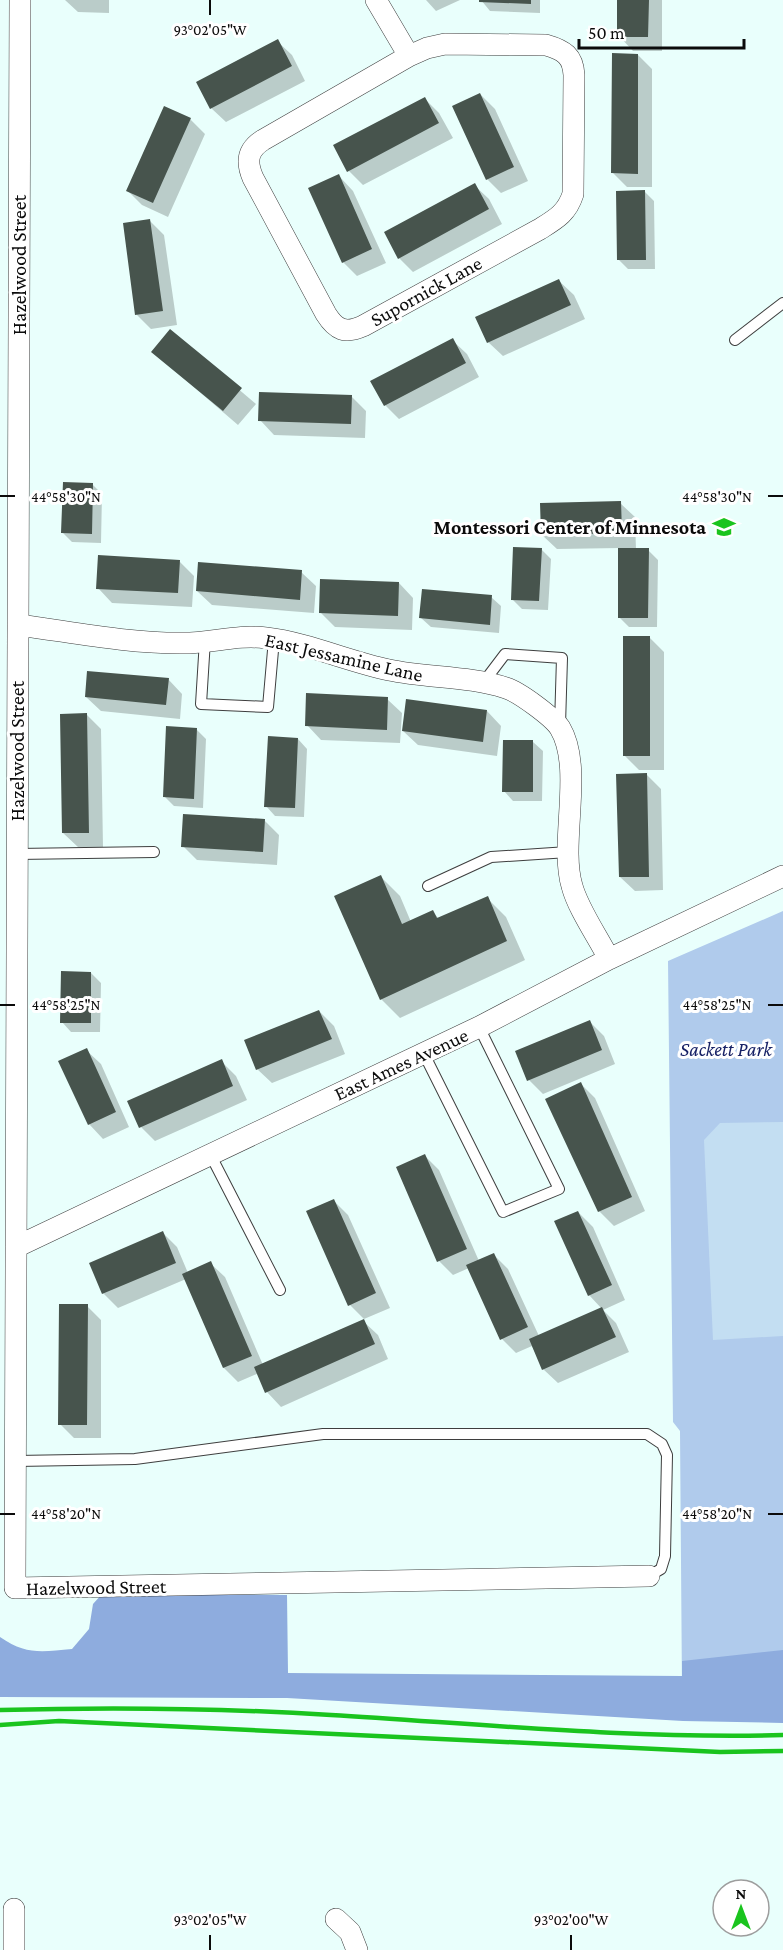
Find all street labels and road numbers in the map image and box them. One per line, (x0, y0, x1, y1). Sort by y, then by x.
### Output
street label: Hazelwood Street (8, 194, 30, 335)
street label: Supornick Lane (367, 251, 486, 331)
street label: East Jessamine Lane (263, 628, 425, 687)
street label: Hazelwood Street (6, 680, 28, 821)
street label: East Ames Avenue (331, 1023, 472, 1105)
street label: Hazelwood Street (26, 1575, 167, 1599)

